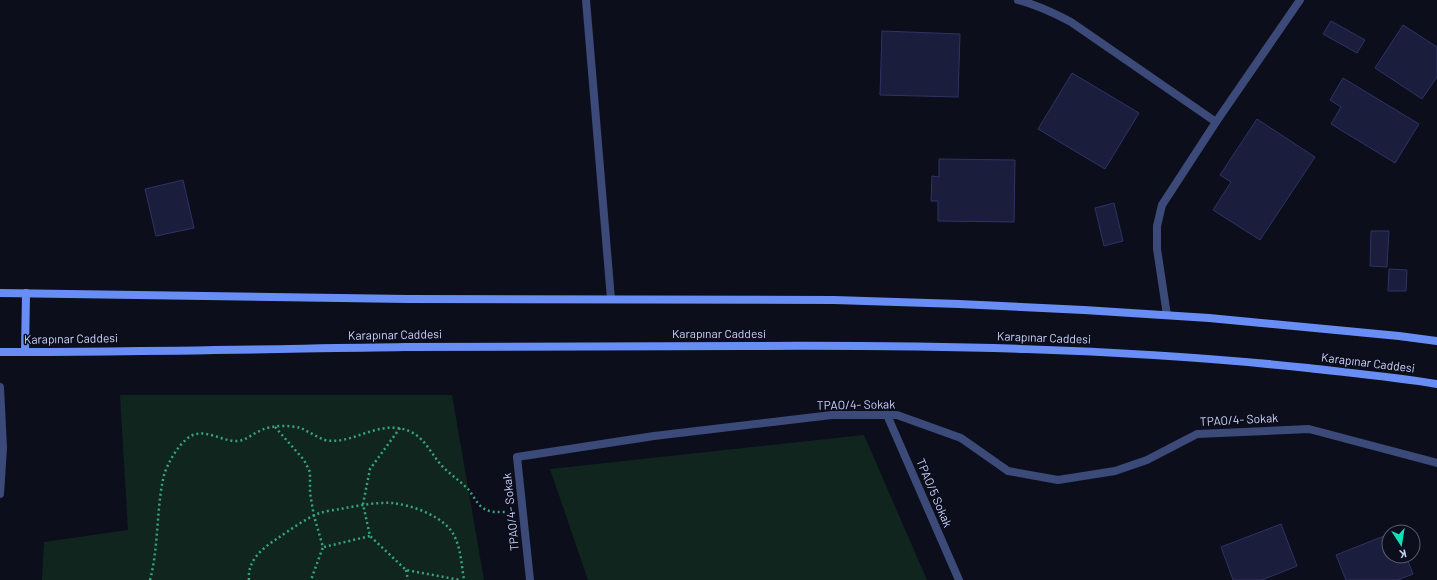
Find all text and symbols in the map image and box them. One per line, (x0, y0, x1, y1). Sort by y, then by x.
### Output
street label: Karapınar Caddesi (348, 326, 442, 342)
street label: Karapınar Caddesi (672, 326, 766, 340)
street label: Karapınar Caddesi (997, 328, 1091, 346)
street label: Karapınar Caddesi (24, 330, 118, 346)
street label: Karapınar Caddesi (1321, 349, 1416, 375)
street label: TPAO/4- Sokak (817, 396, 895, 412)
street label: TPAO/4- Sokak (1199, 410, 1278, 428)
street label: TPAO/5 Sokak (914, 456, 956, 529)
street label: TPAO/4- Sokak (499, 472, 521, 552)
north arrow (1381, 524, 1421, 564)
text: K (1398, 547, 1408, 561)

